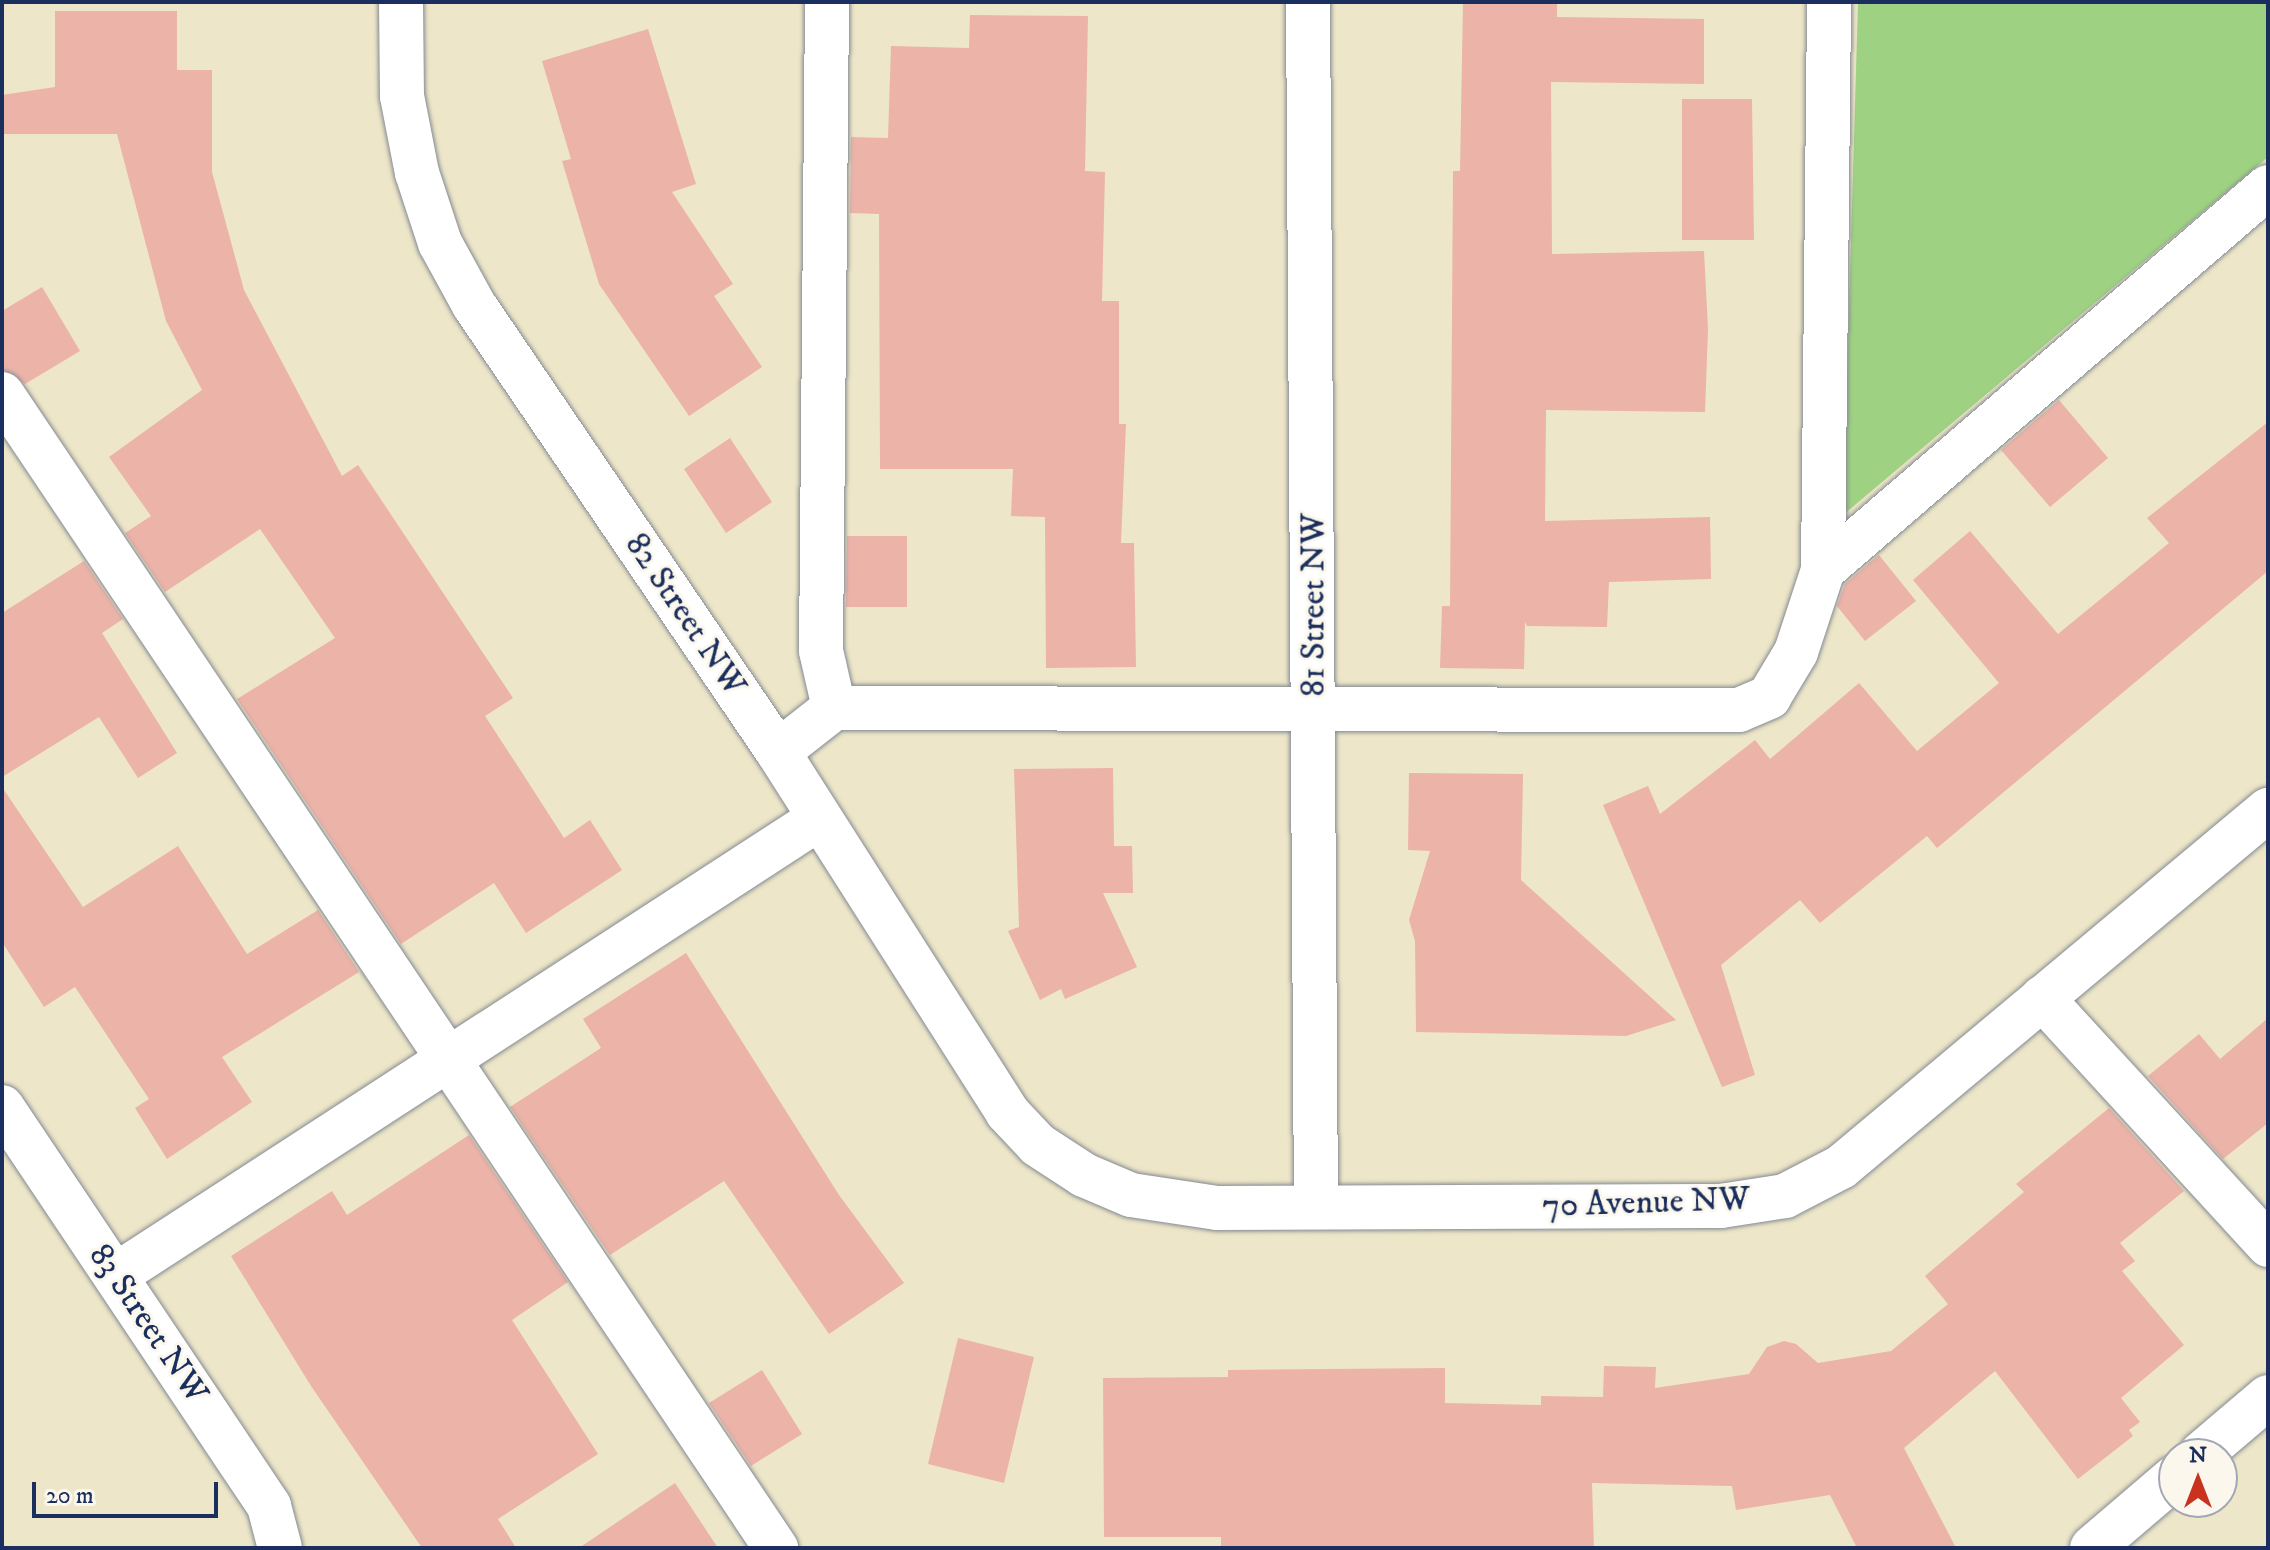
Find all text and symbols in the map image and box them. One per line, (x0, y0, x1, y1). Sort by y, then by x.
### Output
street label: 81 Street NW (1294, 513, 1334, 697)
street label: 82 Street NW (616, 526, 754, 704)
street label: 70 Avenue NW (1541, 1179, 1751, 1227)
street label: 83 Street NW (80, 1236, 216, 1412)
north arrow (2158, 1438, 2238, 1518)
text: N (2189, 1442, 2207, 1469)
scale bar (36, 1466, 222, 1516)
text: 20 m (46, 1481, 94, 1511)

